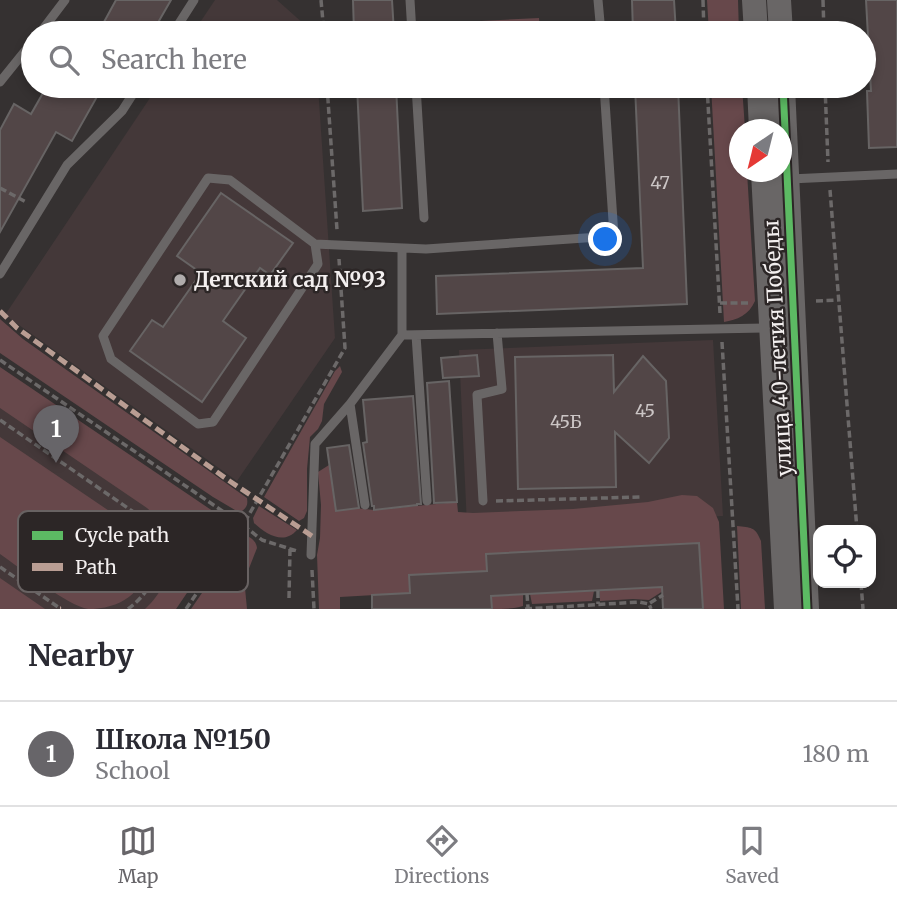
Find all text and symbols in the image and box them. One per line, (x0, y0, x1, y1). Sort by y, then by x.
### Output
search box (21, 21, 876, 98)
icon: search (45, 41, 83, 79)
text: Search here (101, 43, 247, 76)
north arrow (729, 119, 792, 182)
house number: 47 (650, 171, 670, 194)
street label: улица 40-летия Победы (757, 219, 798, 477)
your location (588, 222, 622, 256)
place label: Детский сад №93 (194, 266, 386, 293)
marker: Детский сад №93 (172, 272, 188, 288)
house number: 45 (635, 399, 655, 422)
pin: 1 (33, 405, 79, 463)
house number: 45Б (550, 410, 582, 433)
legend (18, 511, 248, 592)
text: Cycle path (75, 523, 170, 547)
map controls (813, 525, 876, 588)
button: locate (813, 525, 876, 588)
text: Path (75, 555, 117, 579)
text: Nearby (28, 636, 134, 674)
text: Школа №150 (95, 723, 271, 756)
text: 1 (46, 739, 56, 768)
text: 180 m (803, 739, 869, 768)
text: School (95, 756, 170, 785)
tab: Map (118, 822, 158, 888)
tab: Directions (394, 822, 489, 888)
tab: Saved (725, 822, 779, 888)

